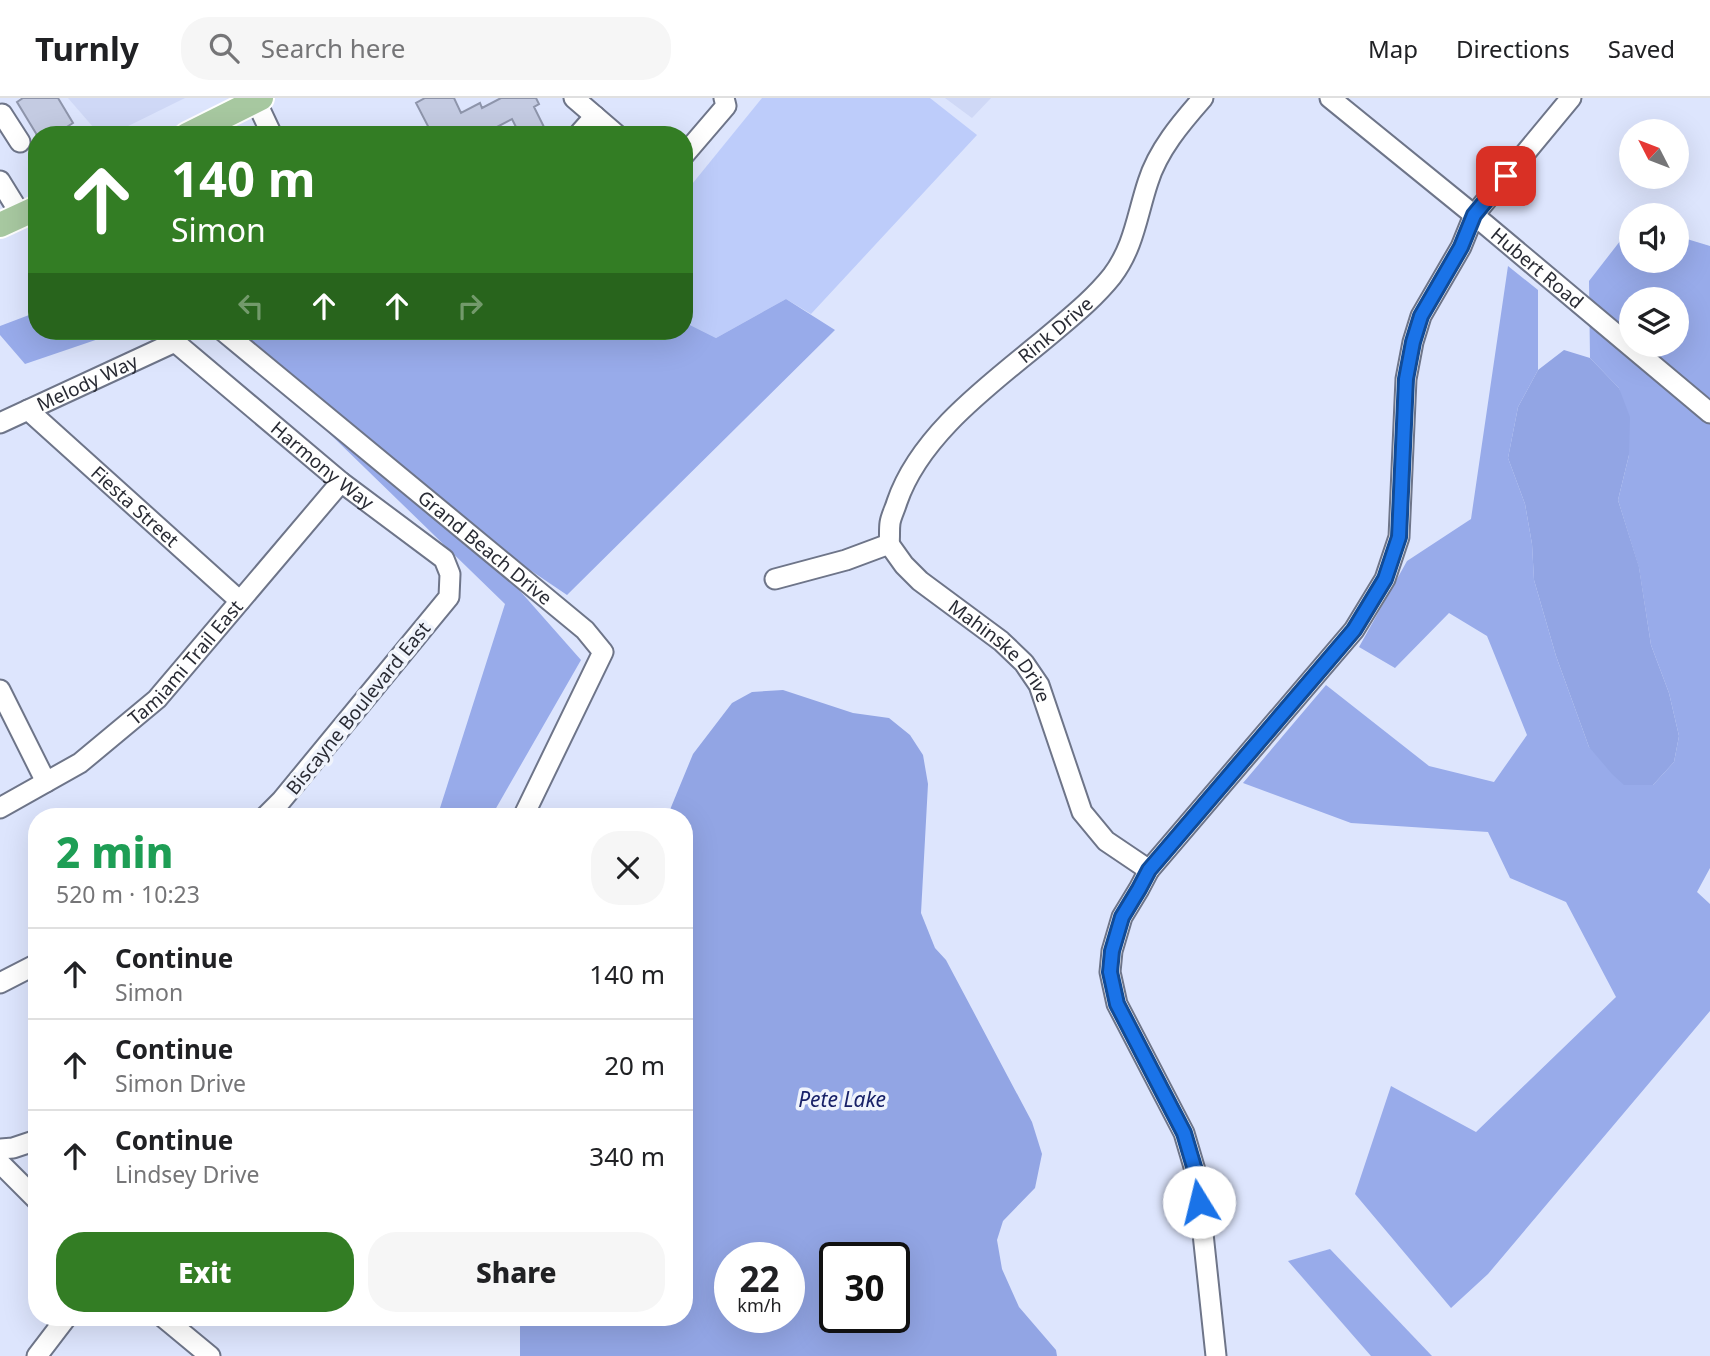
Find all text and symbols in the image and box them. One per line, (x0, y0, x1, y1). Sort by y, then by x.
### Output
search box (181, 17, 671, 80)
text: Turnly (35, 26, 139, 71)
icon: search (205, 29, 243, 67)
text: Search here (261, 30, 405, 66)
text: Map (1368, 32, 1418, 65)
text: Directions (1456, 32, 1570, 65)
text: Saved (1608, 32, 1675, 65)
north arrow (1619, 119, 1689, 189)
map controls (1619, 119, 1689, 357)
text: 140 m (171, 145, 316, 211)
pin (1476, 146, 1536, 206)
icon: ahead (56, 154, 147, 245)
icon: arrive (1487, 157, 1525, 195)
button: sound (1619, 203, 1689, 273)
text: Simon (171, 208, 266, 251)
street label: Hubert Road (1485, 222, 1589, 314)
icon: left (232, 287, 270, 325)
icon: ahead (305, 287, 343, 325)
icon: ahead (378, 287, 416, 325)
icon: right (451, 287, 489, 325)
button: layers (1619, 287, 1689, 357)
street label: Rink Drive (1012, 291, 1098, 369)
street label: Melody Way (32, 348, 142, 417)
street label: Harmony Way (265, 415, 379, 515)
street label: Fiesta Street (85, 460, 185, 553)
street label: Grand Beach Drive (412, 484, 558, 611)
street label: Mahinske Drive (943, 593, 1057, 706)
street label: Tamiami Trail East (122, 594, 249, 731)
street label: Biscayne Boulevard East (280, 616, 436, 800)
text: 2 min (56, 823, 173, 880)
button: close (591, 831, 665, 905)
text: 520 m · 10:23 (56, 878, 200, 910)
text: Continue (115, 940, 233, 976)
icon: ahead (56, 955, 94, 993)
text: 140 m (589, 956, 665, 992)
text: Simon (115, 976, 183, 1008)
text: Continue (115, 1031, 233, 1067)
icon: ahead (56, 1046, 94, 1084)
text: 20 m (604, 1047, 665, 1083)
text: Simon Drive (115, 1067, 246, 1099)
water label: Pete Lake (798, 1085, 886, 1113)
text: Continue (115, 1122, 233, 1158)
icon: ahead (56, 1137, 94, 1175)
text: 340 m (589, 1138, 665, 1174)
text: Lindsey Drive (115, 1158, 259, 1190)
position arrow (1162, 1165, 1236, 1239)
button: Exit (56, 1232, 354, 1312)
button: Share (368, 1232, 665, 1312)
speed limit sign: 30 (819, 1242, 910, 1333)
text: 22 (739, 1255, 780, 1302)
text: km/h (737, 1293, 782, 1317)

